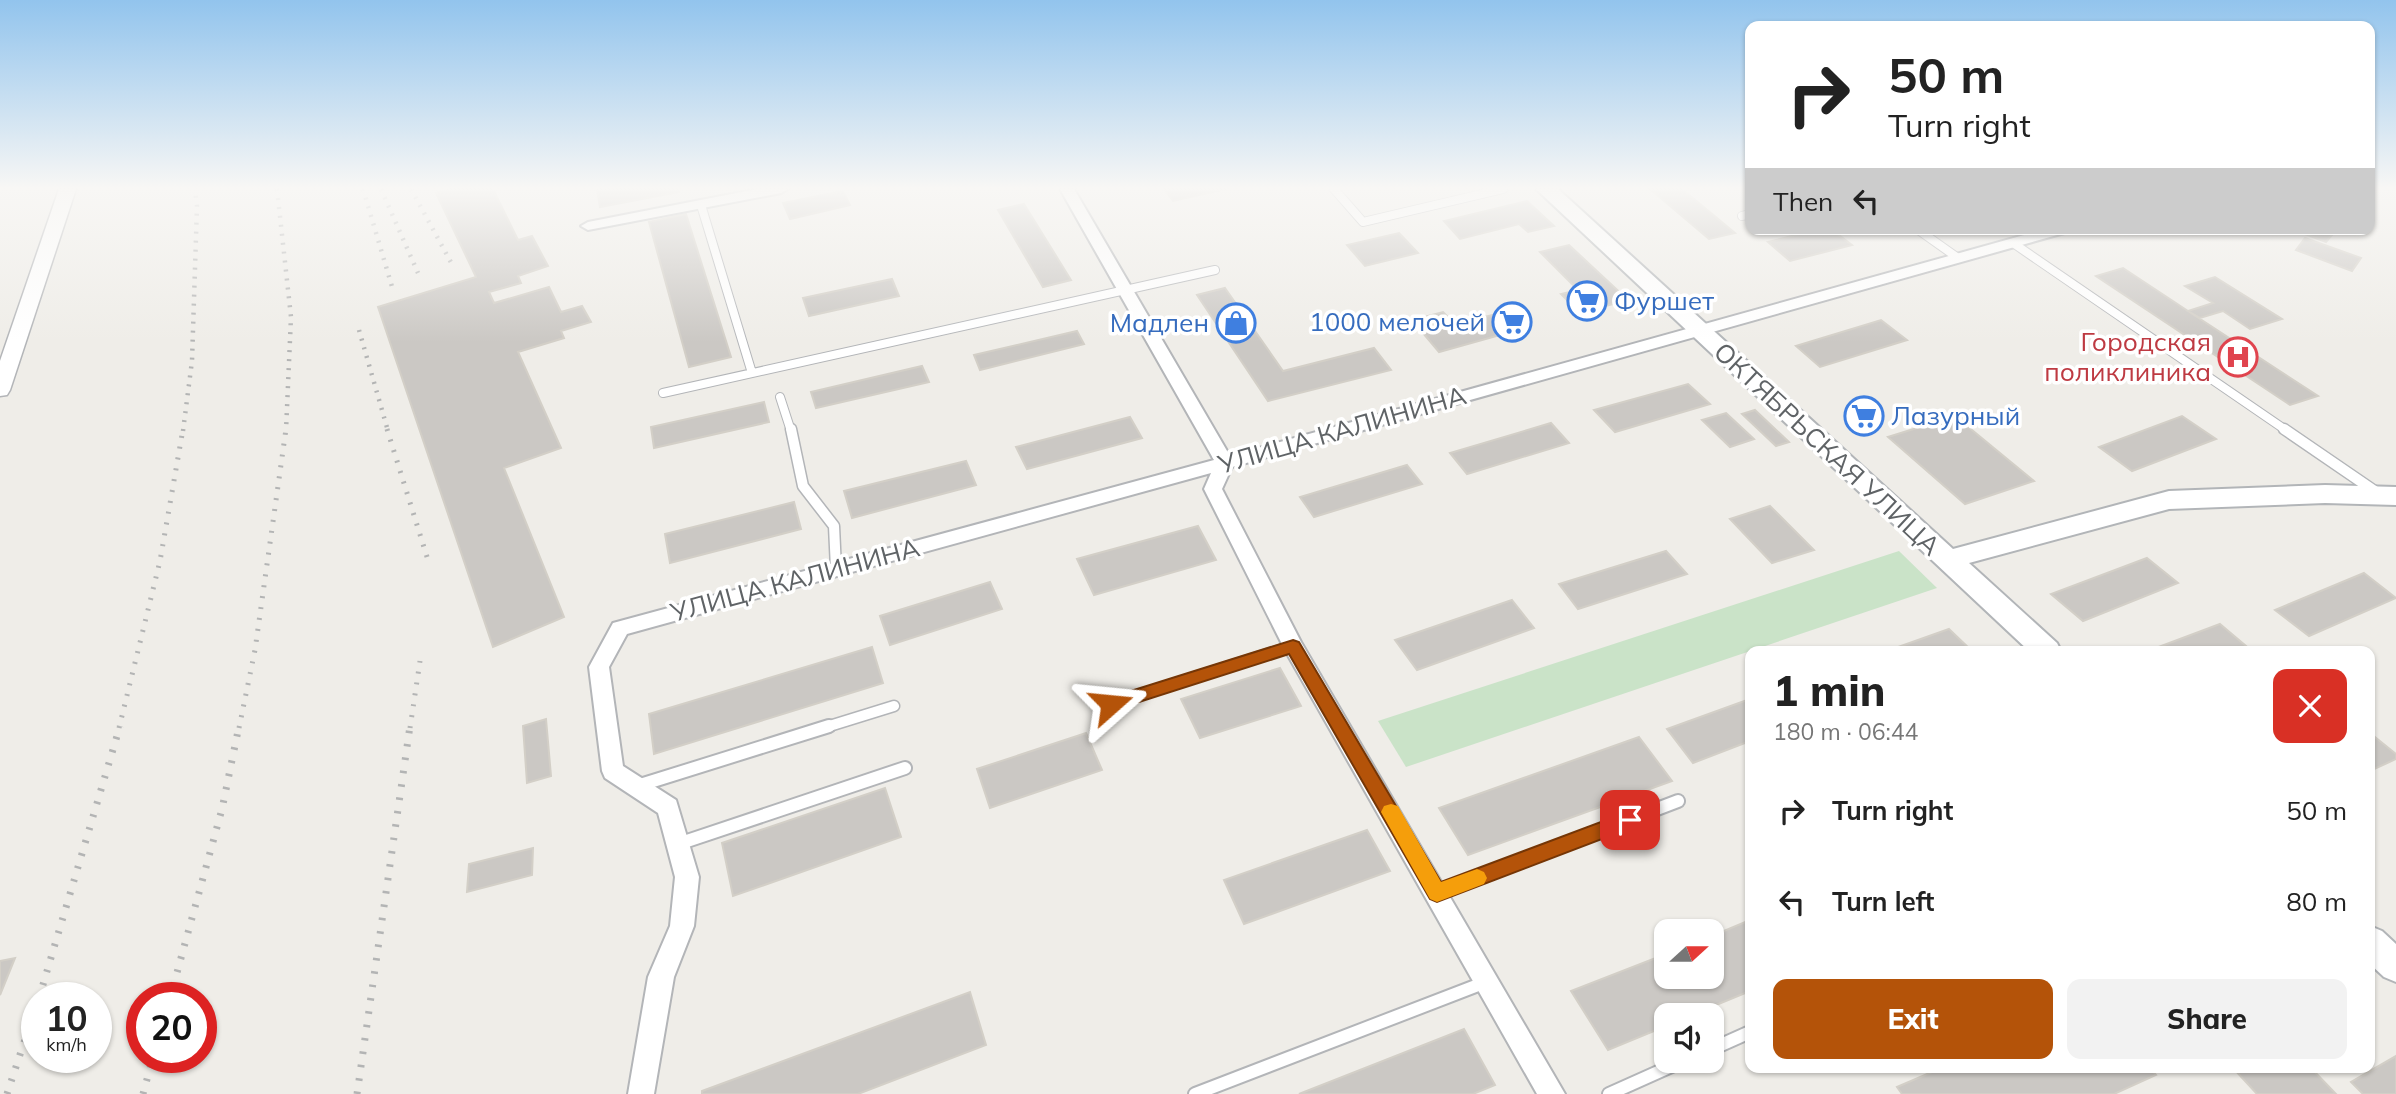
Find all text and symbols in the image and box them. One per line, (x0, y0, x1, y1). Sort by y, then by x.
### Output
text: 50 m (1888, 44, 2004, 105)
icon: right (1773, 49, 1864, 140)
text: Turn right (1888, 105, 2031, 145)
icon: left (1847, 182, 1885, 220)
text: Then (1773, 185, 1833, 218)
supermarket icon: Фуршет (1566, 280, 1608, 322)
place label: Фуршет (1614, 284, 1714, 317)
supermarket icon: 1000 мелочей (1491, 301, 1533, 343)
shop icon: Мадлен (1215, 302, 1257, 344)
place label: 1000 мелочей (1309, 305, 1485, 338)
place label: Мадлен (1110, 306, 1209, 339)
place label: Городская поликлиника (2044, 325, 2211, 388)
street label: ОКТЯБРЬСКАЯ УЛИЦА (1707, 335, 1947, 562)
hospital icon: Городская поликлиника (2217, 336, 2259, 378)
street label: УЛИЦА КАЛИНИНА (1213, 378, 1470, 481)
supermarket icon: Лазурный (1843, 395, 1885, 437)
place label: Лазурный (1891, 399, 2020, 432)
street label: УЛИЦА КАЛИНИНА (666, 530, 923, 629)
text: 1 min (1773, 664, 1886, 717)
position arrow (1074, 667, 1148, 741)
button: close (2273, 669, 2347, 743)
text: 180 m · 06:44 (1773, 717, 1918, 746)
pin (1600, 790, 1660, 850)
icon: right (1773, 792, 1811, 830)
text: Turn right (1832, 794, 1953, 827)
text: 50 m (2286, 794, 2347, 827)
icon: arrive (1611, 801, 1649, 839)
icon: left (1773, 883, 1811, 921)
text: Turn left (1832, 885, 1934, 918)
text: 80 m (2286, 885, 2347, 918)
north arrow (1654, 919, 1724, 989)
map controls (1654, 919, 1724, 1073)
button: Exit (1773, 979, 2053, 1059)
button: Share (2067, 979, 2347, 1059)
speed limit sign: 20 (126, 982, 217, 1073)
text: 10 (45, 996, 88, 1040)
button: sound (1654, 1003, 1724, 1073)
text: km/h (46, 1033, 87, 1056)

